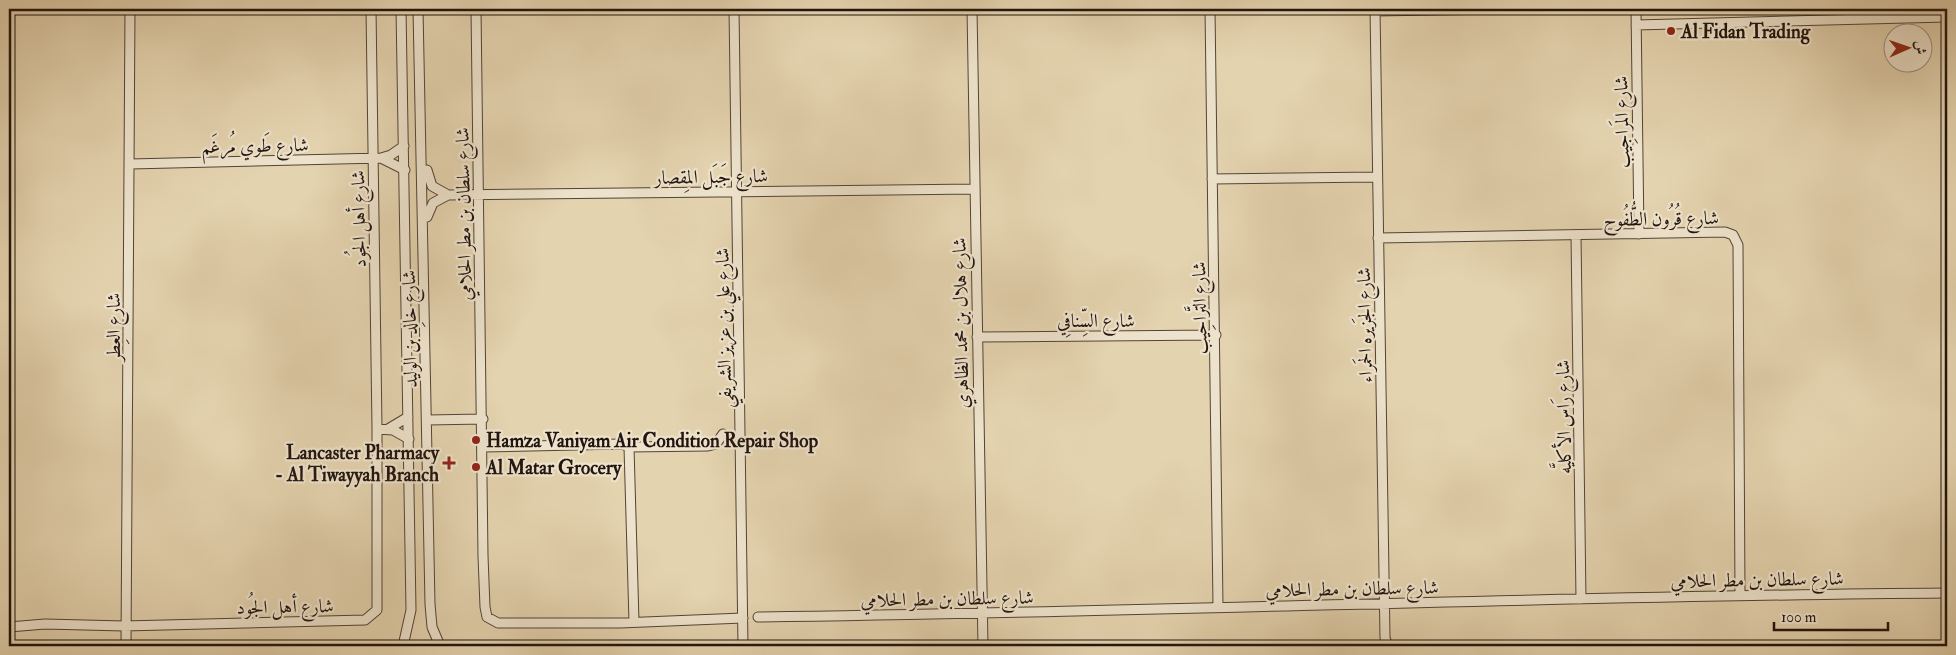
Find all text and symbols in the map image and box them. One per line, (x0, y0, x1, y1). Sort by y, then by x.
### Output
place label: Al Fidan Trading (1680, 20, 1811, 45)
north arrow (1884, 22, 1934, 72)
marker: Al Fidan Trading (1665, 25, 1677, 37)
text: ش (1912, 40, 1929, 55)
street label: شارع المَراجِيب (1607, 76, 1639, 168)
street label: شارع سلطان بن مطر الحلامي (450, 127, 481, 301)
street label: شارع طَوي مُرغَم (201, 129, 309, 165)
street label: شارع جَبَل المِقصار (652, 162, 768, 194)
street label: شارع أهل الجُود (342, 170, 375, 268)
street label: شارع قُرُون الطُّفُوح (1603, 199, 1719, 237)
street label: شارع هلال بن محمد الظاهري (948, 237, 977, 409)
street label: شارع علي بن عزيز الشريفي (711, 248, 743, 408)
street label: شارع التَّراحِيب (1182, 261, 1217, 355)
street label: شارع الجَزيره الحَمراء (1350, 267, 1381, 383)
street label: شارع خالِد بن الوليد (397, 270, 427, 388)
street label: شارع العِطر (102, 293, 130, 363)
street label: شارع السِّنافِي (1057, 308, 1135, 338)
street label: شارع رَاس الأكليَّه (1546, 359, 1580, 475)
place label: Hamza Vaniyam Air Condition Repair Shop (486, 429, 818, 454)
marker: Hamza Vaniyam Air Condition Repair Shop (470, 434, 482, 446)
place label: Lancaster Pharmacy - Al Tiwayyah Branch (275, 441, 440, 488)
place label: Al Matar Grocery (485, 456, 622, 481)
marker: Lancaster Pharmacy - Al Tiwayyah Branch (443, 457, 455, 469)
marker: Al Matar Grocery (470, 461, 482, 473)
street label: شارع سلطان بن مطر الحلامي (1670, 566, 1844, 597)
street label: شارع سلطان بن مطر الحلامي (1265, 575, 1439, 606)
street label: شارع سلطان بن مطر الحلامي (860, 585, 1034, 616)
street label: شارع أهل الجُود (236, 590, 334, 623)
scale bar (1774, 600, 1887, 632)
text: 100 m (1781, 608, 1817, 627)

